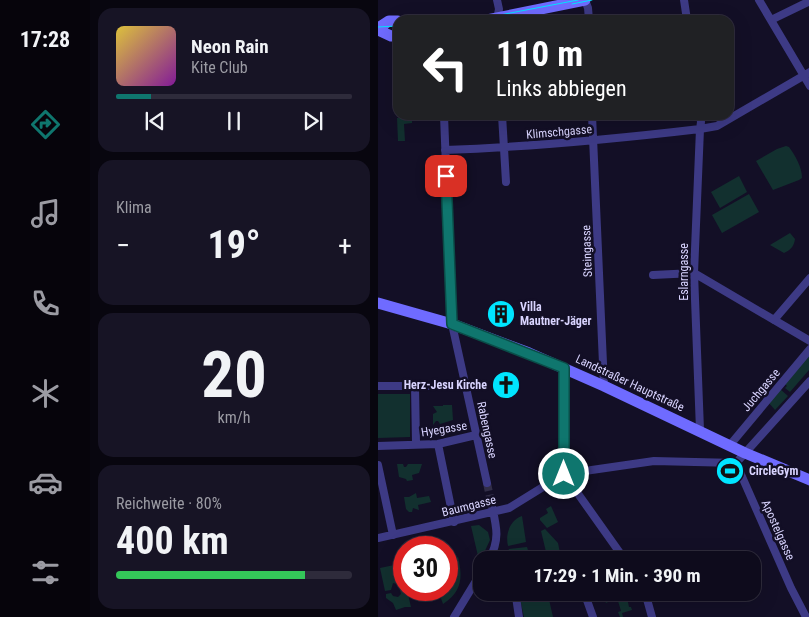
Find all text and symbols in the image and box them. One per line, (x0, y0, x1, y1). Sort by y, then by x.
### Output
text: 17:28 (20, 27, 70, 52)
text: 110 m (496, 34, 583, 75)
text: Neon Rain (191, 35, 269, 58)
icon: left (413, 35, 478, 100)
text: Kite Club (191, 58, 248, 77)
text: Links abbiegen (496, 76, 627, 101)
icon: directions (28, 107, 63, 142)
icon: previous (141, 107, 169, 135)
icon: pause (220, 107, 248, 135)
icon: next (299, 107, 327, 135)
street label: Klimschgasse (525, 122, 593, 142)
pin (425, 155, 467, 197)
icon: arrive (432, 162, 460, 190)
icon: music (28, 196, 63, 231)
text: Klima (116, 198, 152, 217)
text: 19° (207, 223, 261, 267)
street label: Steingasse (579, 224, 595, 277)
text: − (116, 229, 130, 262)
text: + (338, 229, 352, 262)
street label: Eslarngasse (677, 243, 691, 301)
icon: phone (28, 286, 63, 321)
building icon: Villa Mautner-Jäger (486, 299, 516, 329)
place label: Villa Mautner-Jäger (520, 300, 592, 328)
text: 20 (201, 337, 267, 413)
street label: Landstraßer Hauptstraße (573, 352, 687, 414)
street label: Juchgasse (739, 366, 783, 414)
church icon: Herz-Jesu Kirche (491, 370, 521, 400)
icon: climate (28, 376, 63, 411)
place label: Herz-Jesu Kirche (404, 378, 487, 392)
street label: Rabengasse (474, 400, 500, 460)
text: km/h (218, 408, 250, 427)
street label: Hyegasse (420, 418, 468, 440)
position arrow (537, 447, 589, 499)
sports icon: CircleGym (715, 456, 745, 486)
place label: CircleGym (749, 464, 798, 478)
icon: car (28, 465, 63, 500)
street label: Baumgasse (440, 492, 498, 519)
text: Reichweite · 80% (116, 494, 222, 513)
street label: Apostelgasse (758, 498, 798, 563)
text: 400 km (116, 519, 229, 563)
speed limit sign: 30 (393, 536, 458, 601)
icon: filters (28, 555, 63, 590)
text: 17:29 · 1 Min. · 390 m (533, 564, 701, 587)

